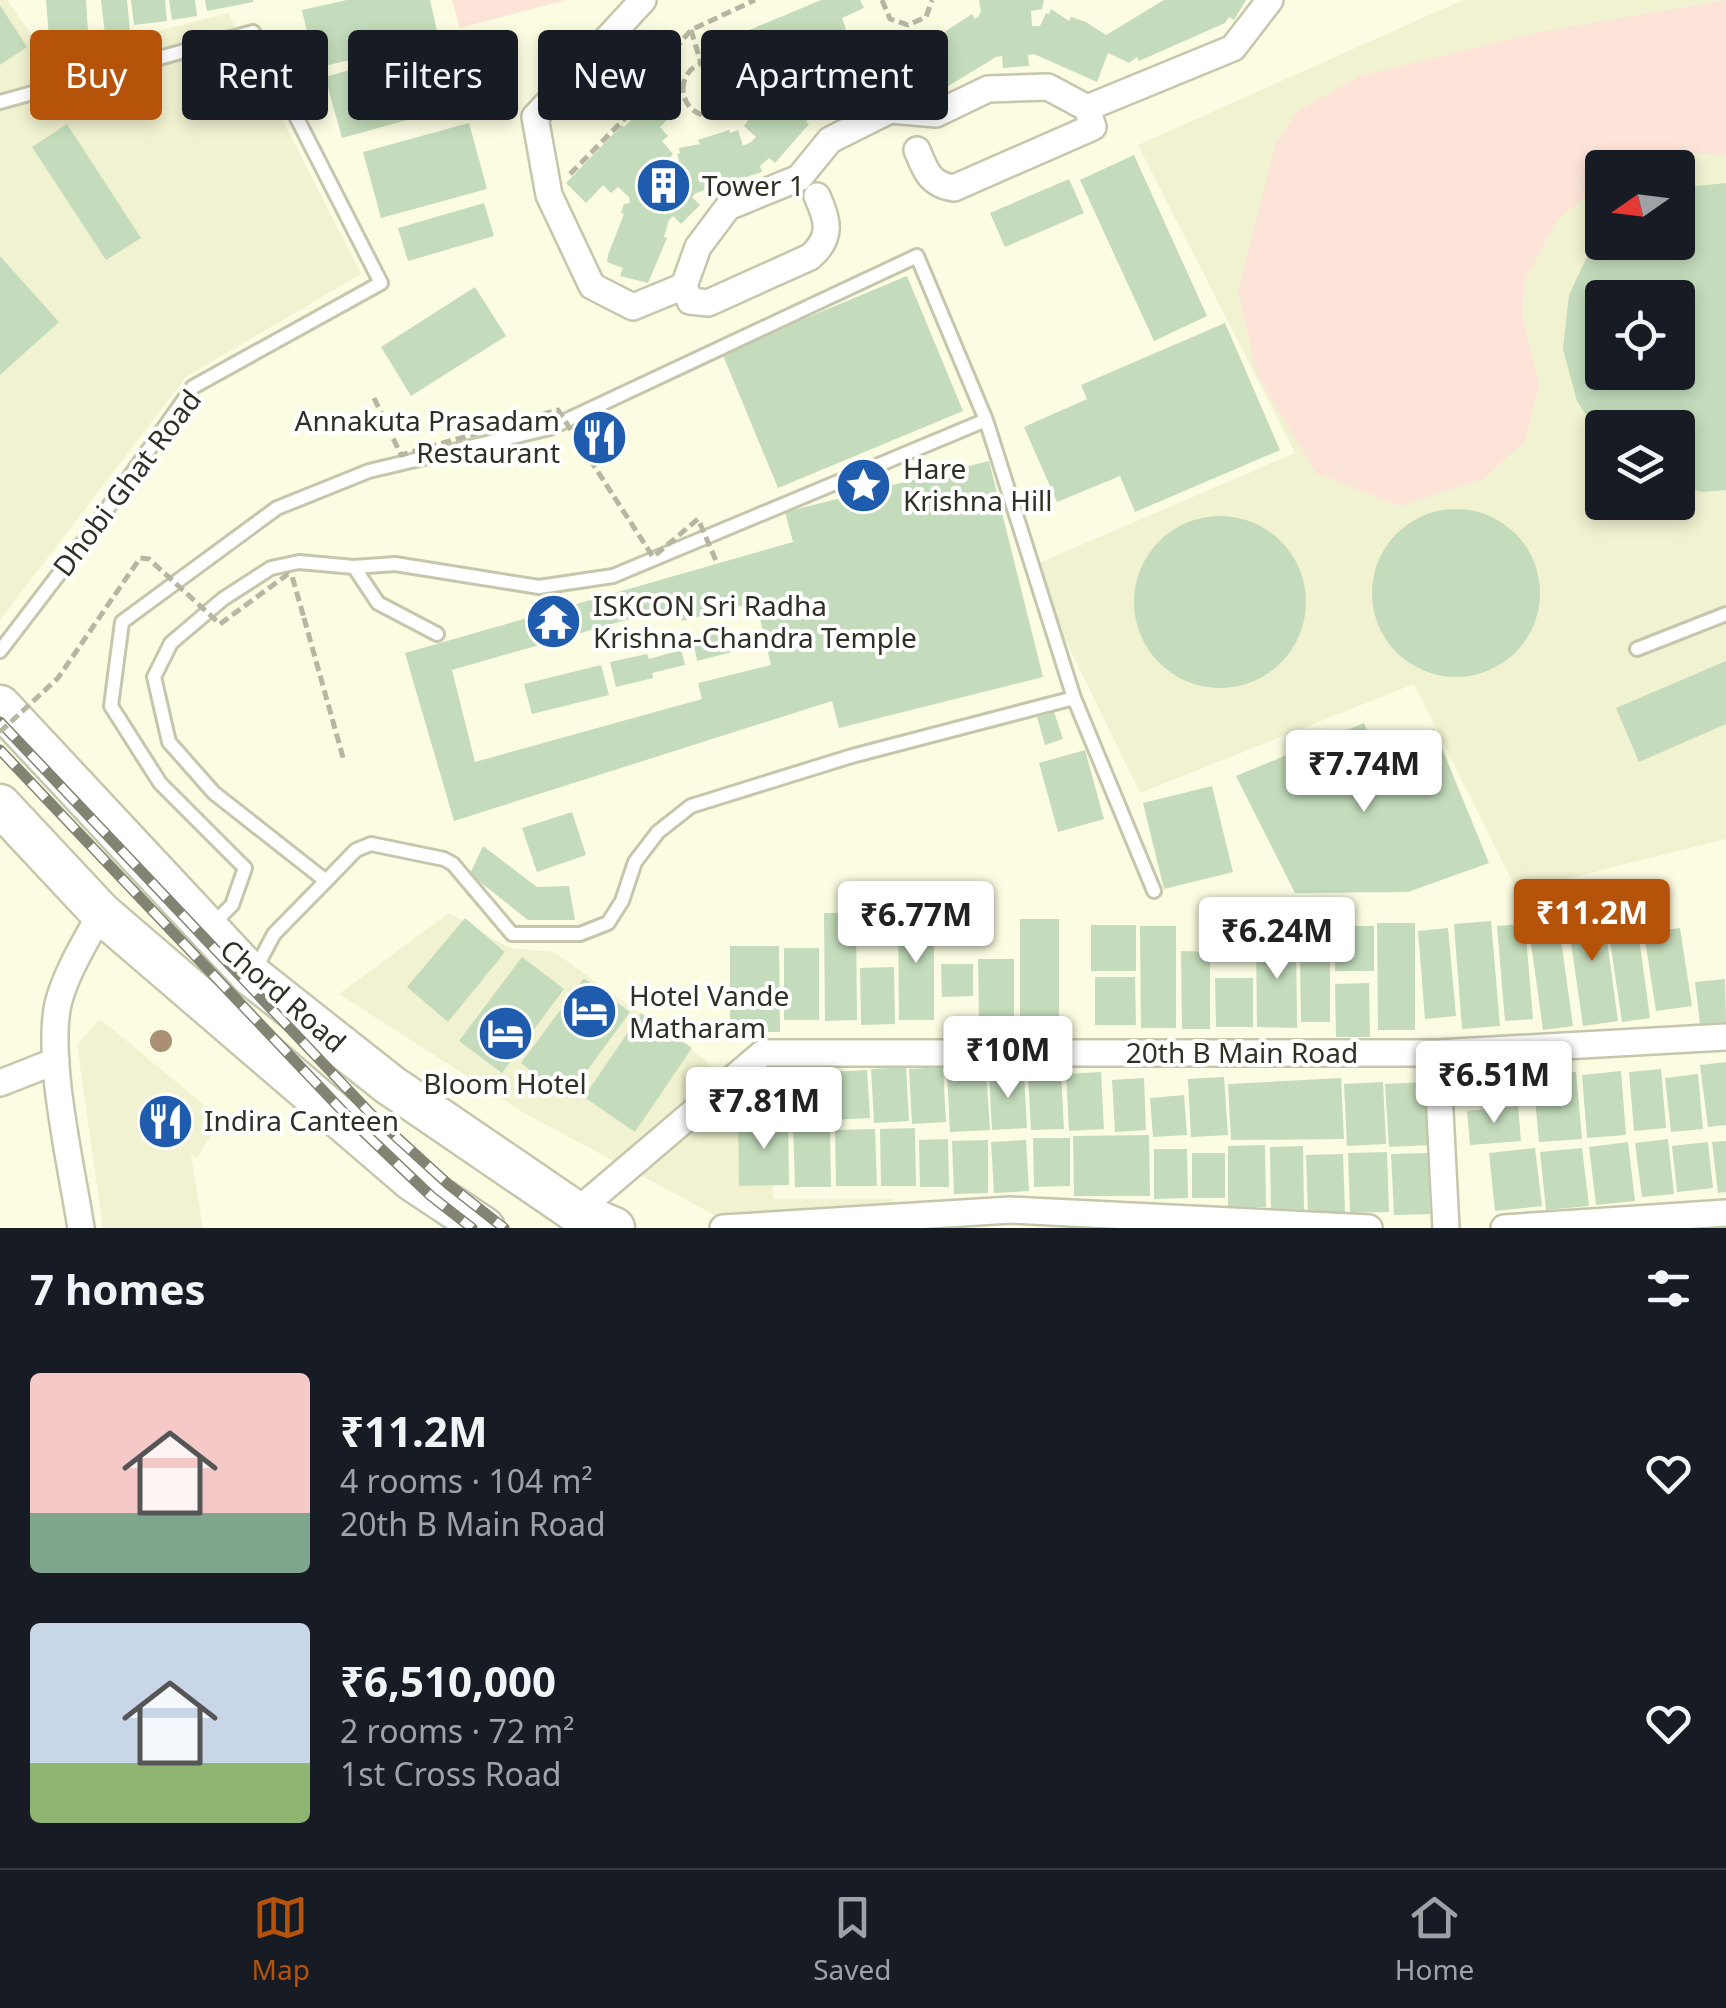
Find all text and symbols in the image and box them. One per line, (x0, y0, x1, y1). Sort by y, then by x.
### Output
chip: Buy (30, 30, 162, 120)
chip: Rent (182, 30, 328, 120)
chip: Filters (348, 30, 518, 120)
chip: New (538, 30, 681, 120)
chip: Apartment (701, 30, 948, 120)
north arrow (1585, 150, 1695, 260)
map controls (1585, 150, 1695, 520)
building icon: Tower 1 (633, 156, 693, 216)
place label: Tower 1 (702, 166, 805, 204)
button: locate (1585, 280, 1695, 390)
street label: Dhobi Ghat Road (43, 381, 209, 583)
place label: Annakuta Prasadam Restaurant (295, 401, 560, 471)
restaurant icon: Annakuta Prasadam Restaurant (569, 407, 629, 467)
button: layers (1585, 410, 1695, 520)
place label: Hare Krishna Hill (903, 449, 1053, 519)
place icon: Hare Krishna Hill (834, 455, 894, 515)
place label: ISKCON Sri Radha Krishna-Chandra Temple (593, 586, 917, 656)
temple icon: ISKCON Sri Radha Krishna-Chandra Temple (524, 592, 584, 652)
pin: ₹7.74M (1283, 730, 1445, 815)
text: ₹7.74M (1308, 741, 1420, 784)
pin: ₹11.2M (1511, 879, 1673, 964)
pin: ₹6.77M (835, 881, 997, 966)
text: ₹11.2M (1536, 890, 1648, 933)
text: ₹6.77M (860, 892, 972, 935)
pin: ₹6.24M (1196, 897, 1358, 982)
text: ₹6.24M (1221, 908, 1333, 951)
street label: Chord Road (213, 930, 355, 1060)
place label: Hotel Vande Matharam (629, 976, 789, 1046)
hotel icon: Hotel Vande Matharam (560, 982, 620, 1042)
hotel icon: Bloom Hotel (475, 1003, 535, 1063)
pin: ₹10M (949, 1016, 1067, 1101)
text: ₹10M (965, 1027, 1051, 1070)
street label: 20th B Main Road (1126, 1033, 1358, 1071)
pin: ₹6.51M (1413, 1041, 1575, 1126)
text: ₹6.51M (1438, 1052, 1550, 1095)
place label: Bloom Hotel (423, 1064, 587, 1102)
pin: ₹7.81M (683, 1067, 845, 1152)
text: ₹7.81M (708, 1078, 820, 1121)
restaurant icon: Indira Canteen (135, 1091, 195, 1151)
place label: Indira Canteen (204, 1101, 399, 1139)
text: 7 homes (30, 1260, 206, 1317)
icon: filters (1641, 1261, 1696, 1316)
text: ₹11.2M (340, 1402, 488, 1459)
icon: home (110, 1413, 230, 1533)
icon: heart (1641, 1446, 1696, 1501)
text: 4 rooms · 104 m² (340, 1459, 593, 1502)
text: 20th B Main Road (340, 1502, 606, 1545)
text: ₹6,510,000 (340, 1652, 556, 1709)
icon: home (110, 1663, 230, 1783)
icon: heart (1641, 1696, 1696, 1751)
text: 2 rooms · 72 m² (340, 1709, 574, 1752)
text: 1st Cross Road (340, 1752, 562, 1795)
tab: Map (252, 1890, 310, 1988)
tab: Saved (813, 1890, 891, 1988)
tab: Home (1395, 1890, 1474, 1988)

